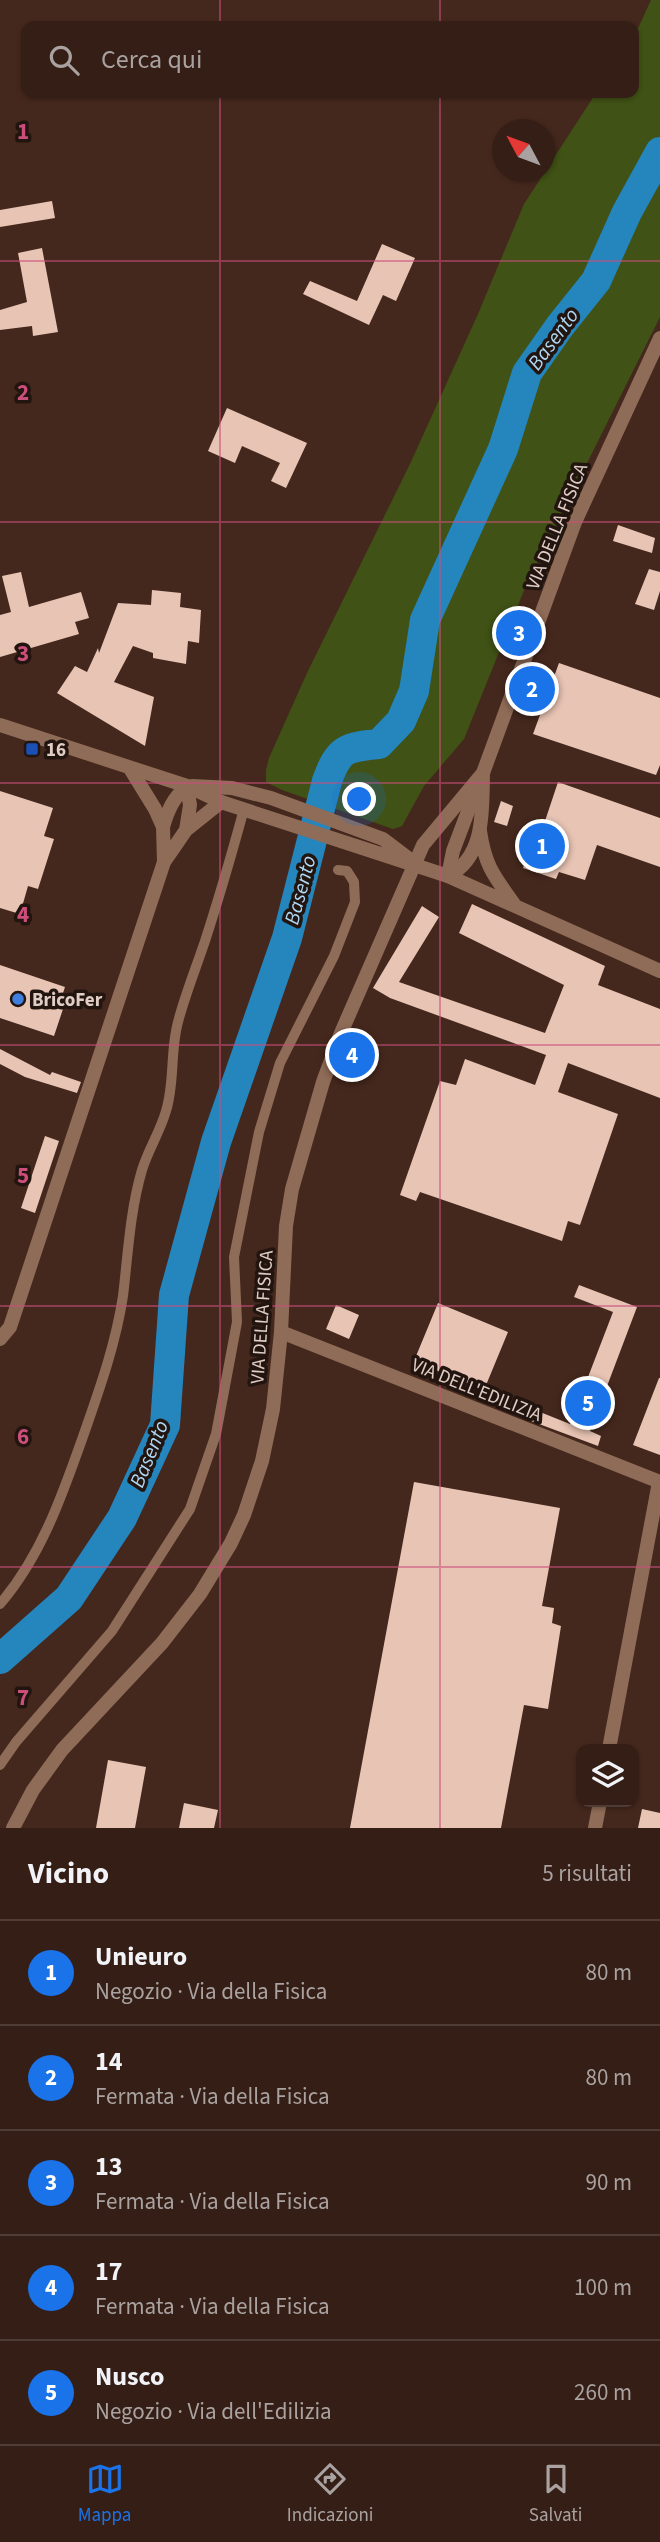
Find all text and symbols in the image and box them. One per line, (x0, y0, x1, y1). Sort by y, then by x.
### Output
search box (21, 21, 639, 98)
icon: search (45, 41, 83, 79)
text: Cerca qui (101, 41, 202, 78)
text: 1 (17, 115, 29, 148)
north arrow (492, 119, 555, 182)
water label: Basento (520, 302, 586, 376)
text: 2 (17, 376, 29, 409)
street label: VIA DELLA FISICA (520, 459, 595, 594)
pin: 3 (496, 607, 542, 659)
text: 3 (17, 637, 29, 670)
pin: 2 (509, 663, 555, 715)
place label: 16 (46, 737, 66, 764)
marker: 16 (24, 741, 40, 757)
your location (342, 782, 376, 816)
pin: 1 (519, 820, 565, 872)
water label: Basento (276, 852, 324, 928)
text: 4 (17, 898, 29, 931)
place label: BricoFer (32, 987, 103, 1014)
marker: BricoFer (10, 991, 26, 1007)
pin: 4 (329, 1029, 375, 1081)
text: 5 (17, 1159, 29, 1192)
street label: VIA DELLA FISICA (244, 1249, 281, 1385)
street label: VIA DELL'EDILIZIA (407, 1352, 546, 1429)
pin: 5 (565, 1377, 611, 1429)
water label: Basento (122, 1416, 176, 1492)
text: 6 (17, 1420, 29, 1453)
text: 7 (17, 1681, 29, 1714)
map controls (576, 1744, 639, 1807)
button: layers (576, 1744, 639, 1807)
text: Vicino (28, 1852, 109, 1895)
text: 5 risultati (542, 1857, 632, 1890)
text: Unieuro (95, 1938, 187, 1975)
text: 1 (45, 1956, 57, 1989)
text: 80 m (585, 1956, 632, 1989)
text: Negozio · Via della Fisica (95, 1975, 327, 2008)
text: 14 (95, 2043, 122, 2080)
text: 2 (45, 2061, 57, 2094)
text: 80 m (585, 2061, 632, 2094)
text: Fermata · Via della Fisica (95, 2080, 330, 2113)
text: 13 (95, 2148, 122, 2185)
text: 3 (45, 2166, 57, 2199)
text: 90 m (585, 2166, 632, 2199)
text: Fermata · Via della Fisica (95, 2185, 330, 2218)
text: 17 (95, 2253, 122, 2290)
text: 4 (45, 2271, 57, 2304)
text: 100 m (574, 2271, 632, 2304)
text: Fermata · Via della Fisica (95, 2290, 330, 2323)
text: Nusco (95, 2358, 164, 2395)
text: 5 (45, 2376, 57, 2409)
text: 260 m (574, 2376, 632, 2409)
text: Negozio · Via dell'Edilizia (95, 2395, 332, 2428)
tab: Mappa (78, 2460, 131, 2529)
tab: Indicazioni (287, 2460, 374, 2529)
tab: Salvati (529, 2460, 582, 2529)

